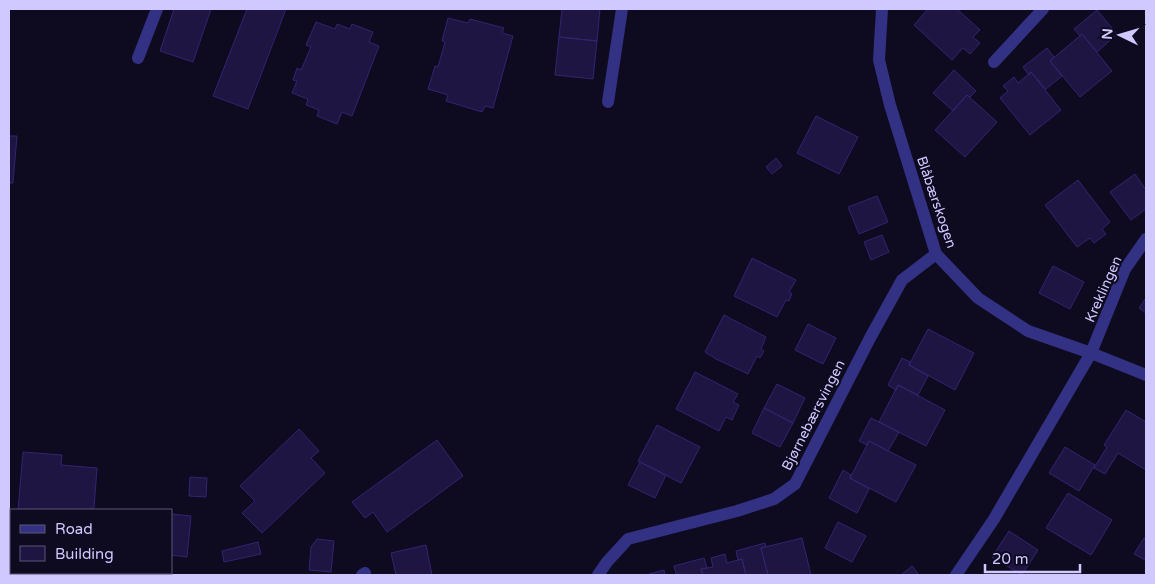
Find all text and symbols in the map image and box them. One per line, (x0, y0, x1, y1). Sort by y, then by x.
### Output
north arrow (1095, 10, 1145, 60)
text: N (1099, 28, 1117, 40)
street label: Blåbærskogen (913, 154, 960, 250)
street label: Kreklingen (1081, 253, 1126, 325)
street label: Bjørnebærsvingen (778, 357, 849, 473)
legend (10, 509, 172, 574)
text: Road (55, 520, 93, 538)
scale bar (985, 542, 1080, 574)
text: Building (55, 545, 114, 563)
text: 20 m (992, 550, 1029, 568)

